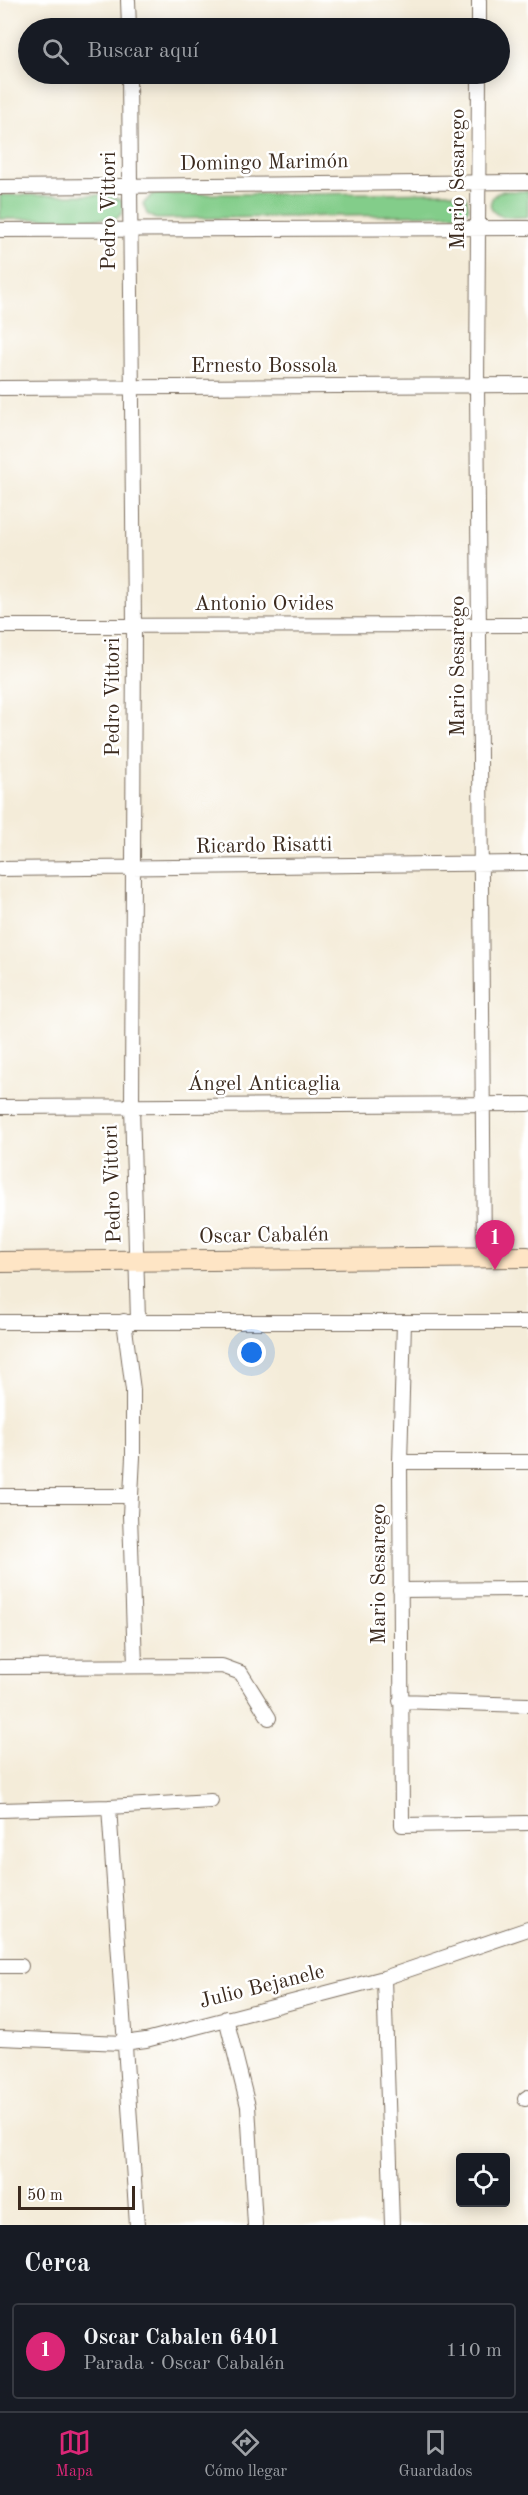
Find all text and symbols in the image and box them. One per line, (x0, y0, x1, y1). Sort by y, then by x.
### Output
search box (18, 18, 510, 84)
icon: search (39, 35, 72, 68)
text: Buscar aquí (87, 40, 199, 62)
street label: Mario Sesarego (448, 109, 469, 249)
street label: Pedro Vittori (99, 151, 120, 271)
street label: Domingo Marimón (179, 151, 349, 175)
street label: Ernesto Bossola (191, 356, 337, 377)
street label: Antonio Ovides (194, 594, 334, 615)
street label: Mario Sesarego (448, 596, 469, 736)
street label: Pedro Vittori (103, 637, 124, 757)
street label: Ricardo Risatti (195, 834, 333, 858)
street label: Ángel Anticaglia (188, 1070, 340, 1095)
street label: Pedro Vittori (100, 1124, 126, 1244)
pin: 1 (476, 1220, 514, 1270)
street label: Oscar Cabalén (199, 1224, 329, 1248)
your location (237, 1338, 266, 1367)
street label: Mario Sesarego (369, 1504, 390, 1644)
street label: Julio Bejanele (197, 1961, 327, 2013)
map controls (456, 2153, 510, 2207)
button: locate (456, 2153, 510, 2207)
scale bar (18, 2183, 135, 2210)
text: 50 m (27, 2188, 63, 2204)
text: Cerca (24, 2251, 90, 2277)
text: Oscar Cabalen 6401 (83, 2327, 280, 2349)
text: 1 (40, 2341, 51, 2361)
text: 110 m (446, 2341, 502, 2361)
text: Parada · Oscar Cabalén (83, 2354, 285, 2374)
tab: Mapa (56, 2426, 93, 2482)
tab: Cómo llegar (204, 2426, 287, 2482)
tab: Guardados (398, 2426, 472, 2482)

